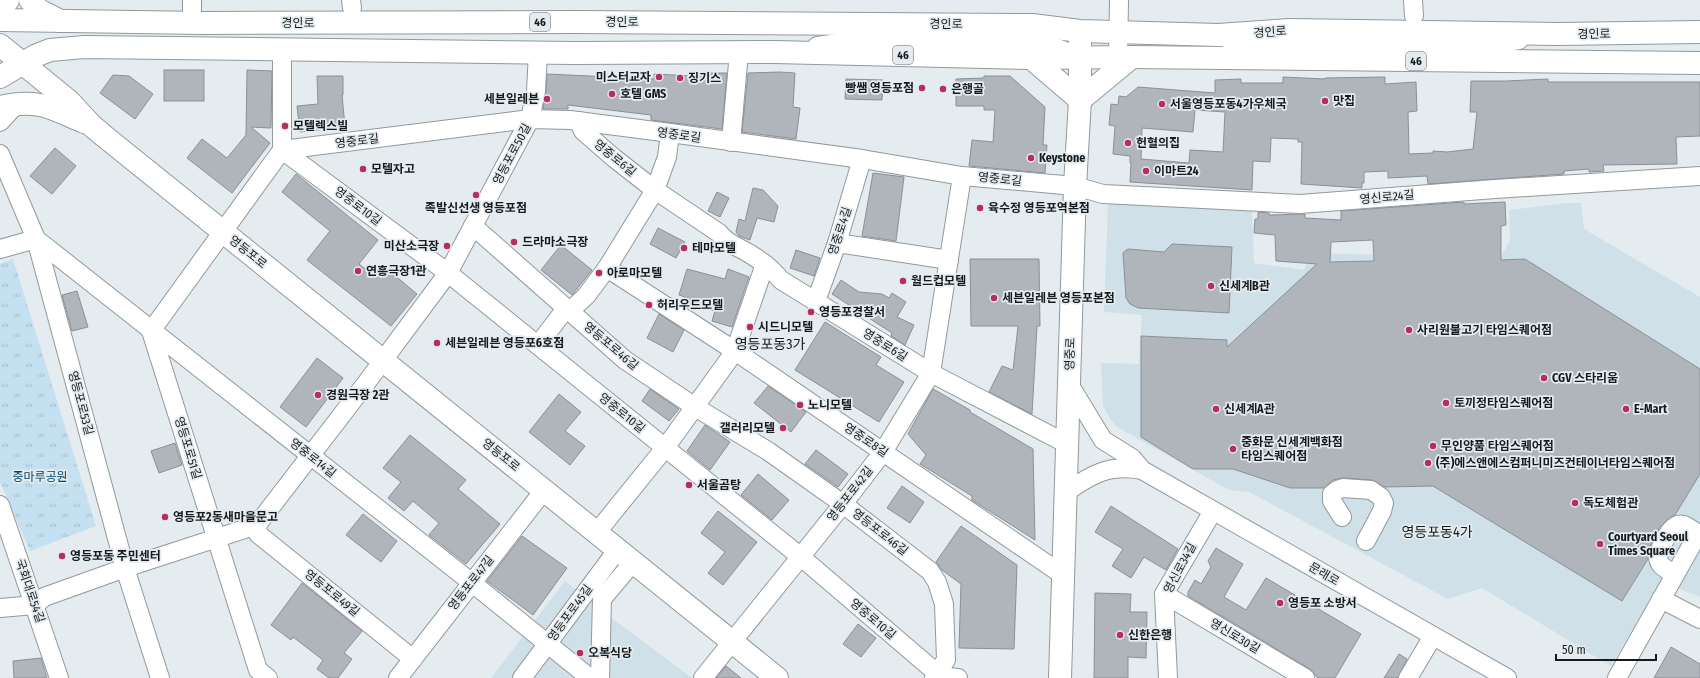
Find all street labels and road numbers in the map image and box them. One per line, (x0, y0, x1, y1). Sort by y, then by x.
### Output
road number: 46 (530, 13, 550, 31)
street label: 경인로 (605, 15, 639, 29)
street label: 경인로 (281, 16, 315, 30)
street label: 경인로 (929, 17, 963, 31)
street label: 경인로 (1253, 24, 1287, 40)
street label: 경인로 (1577, 27, 1611, 41)
road number: 46 (893, 46, 913, 64)
road number: 46 (1406, 52, 1426, 70)
street label: 영등포로50길 (490, 121, 534, 187)
street label: 영중로길 (656, 125, 702, 145)
street label: 영중로길 (334, 131, 380, 151)
street label: 영중로6길 (591, 137, 639, 179)
street label: 영중로길 (977, 170, 1023, 188)
street label: 영중로10길 (332, 184, 384, 228)
street label: 영신로24길 (1359, 188, 1415, 206)
street label: 영중로4길 (826, 205, 854, 257)
street label: 영등포로 (226, 233, 270, 271)
street label: 영등포로46길 (581, 319, 641, 373)
street label: 영중로6길 (860, 326, 910, 364)
street label: 영중로 (1062, 337, 1078, 371)
street label: 영등포로53길 (66, 369, 96, 437)
street label: 영중로10길 (596, 390, 648, 436)
street label: 영등포로51길 (172, 415, 204, 481)
street label: 영중로8길 (841, 420, 891, 460)
street label: 영중로14길 (287, 436, 339, 480)
street label: 영등포로 (479, 436, 523, 474)
street label: 영등포로42길 (824, 464, 876, 524)
street label: 영등포로46길 (849, 506, 911, 558)
street label: 영신로34길 (1161, 540, 1199, 596)
street label: 영등포로47길 (445, 553, 497, 613)
street label: 국회대로54길 (13, 557, 47, 625)
street label: 문래로 (1306, 560, 1342, 588)
street label: 영등포로49길 (302, 567, 362, 619)
street label: 영등포로45길 (545, 582, 595, 644)
street label: 영중로10길 (847, 596, 899, 642)
street label: 영신로30길 (1207, 616, 1263, 656)

